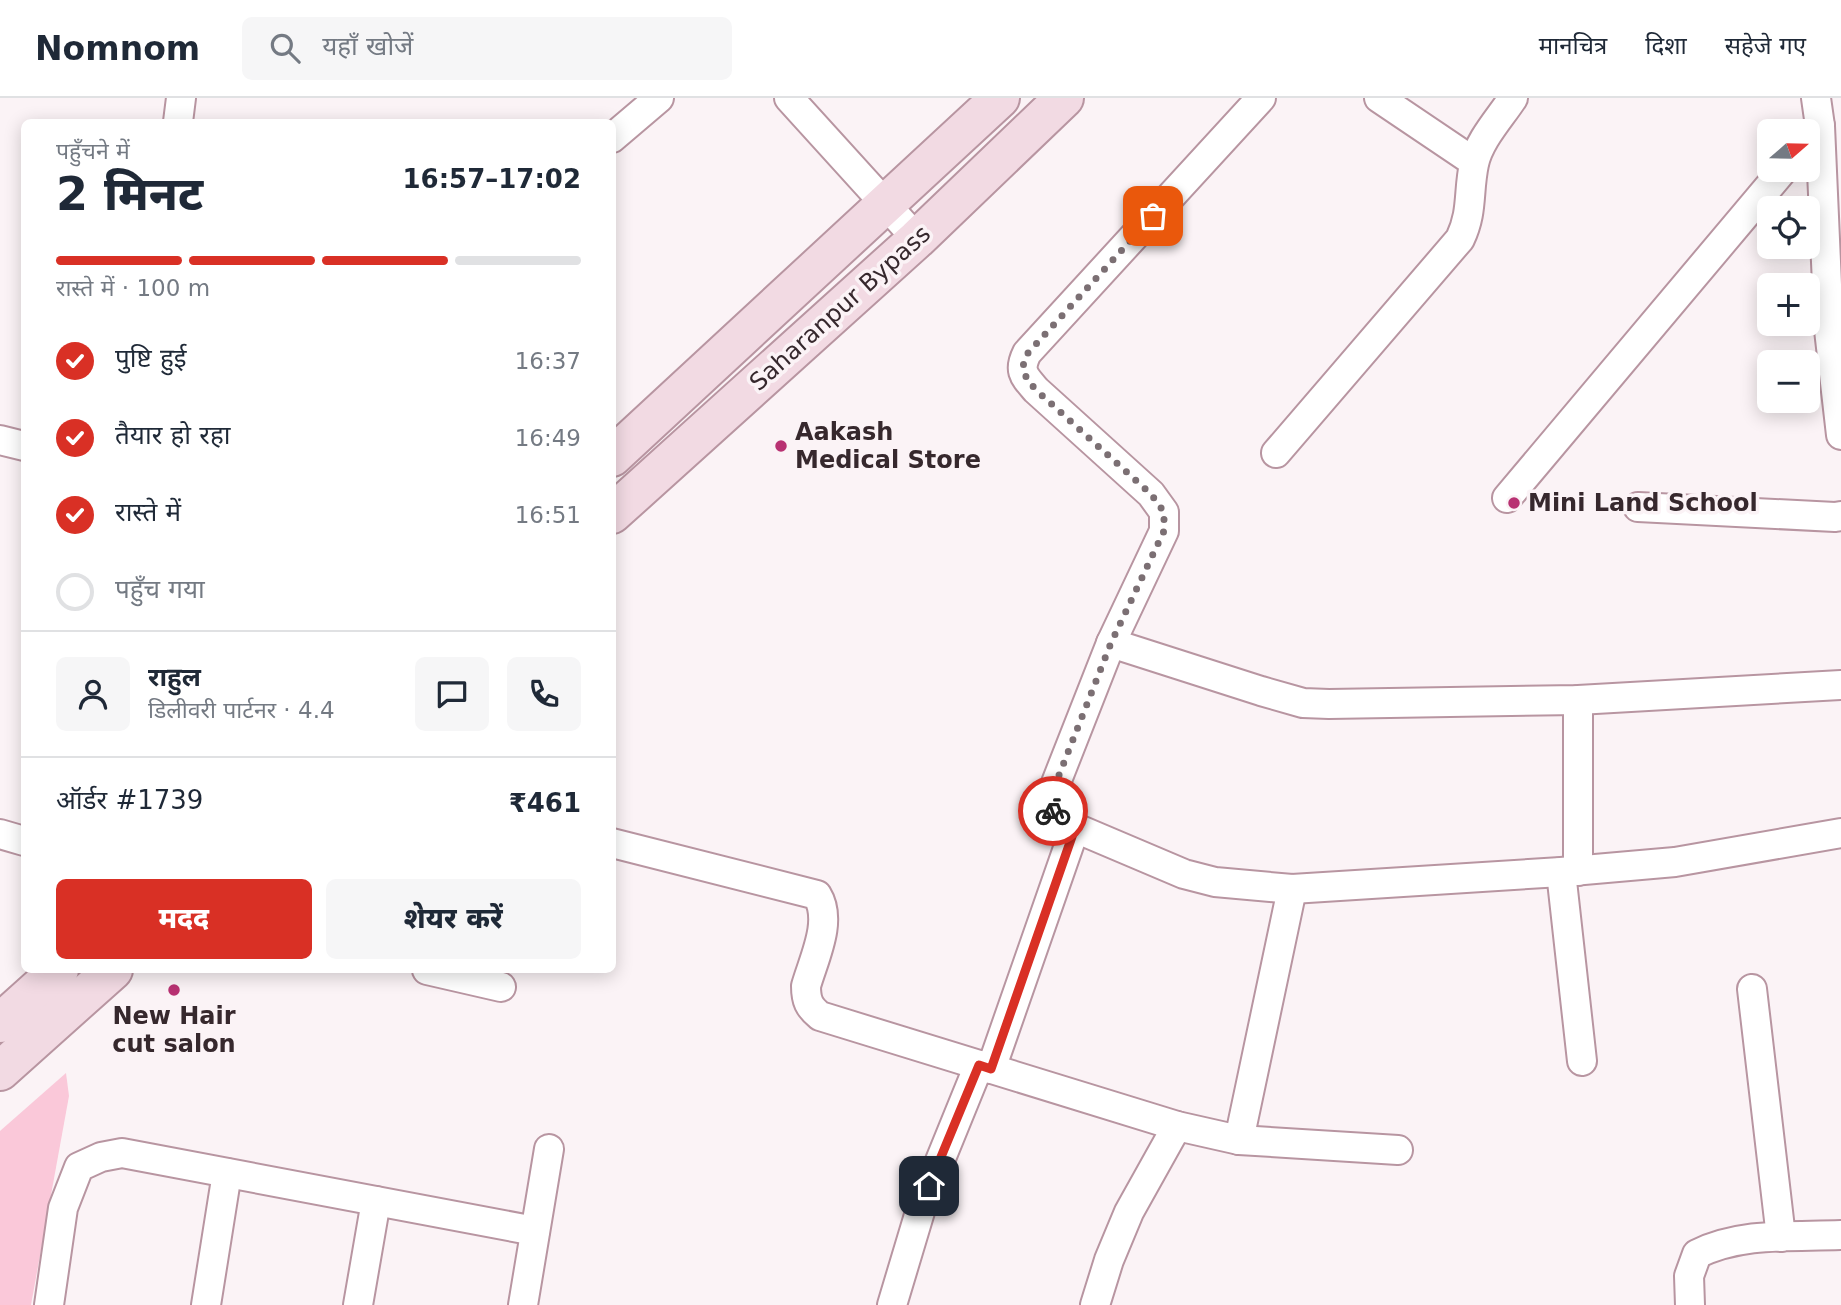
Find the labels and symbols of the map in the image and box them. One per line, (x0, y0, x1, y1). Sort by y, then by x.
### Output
north arrow (1757, 119, 1820, 182)
pin (1123, 186, 1183, 246)
street label: Saharanpur Bypass (744, 220, 936, 396)
place label: Aakash Medical Store (795, 418, 981, 474)
marker: Aakash Medical Store (773, 438, 789, 454)
place label: Mini Land School (1528, 489, 1758, 517)
marker: Mini Land School (1506, 495, 1522, 511)
courier (1018, 776, 1088, 846)
marker: New Hair cut salon (166, 982, 182, 998)
place label: New Hair cut salon (112, 1002, 236, 1058)
pin (899, 1156, 959, 1216)

